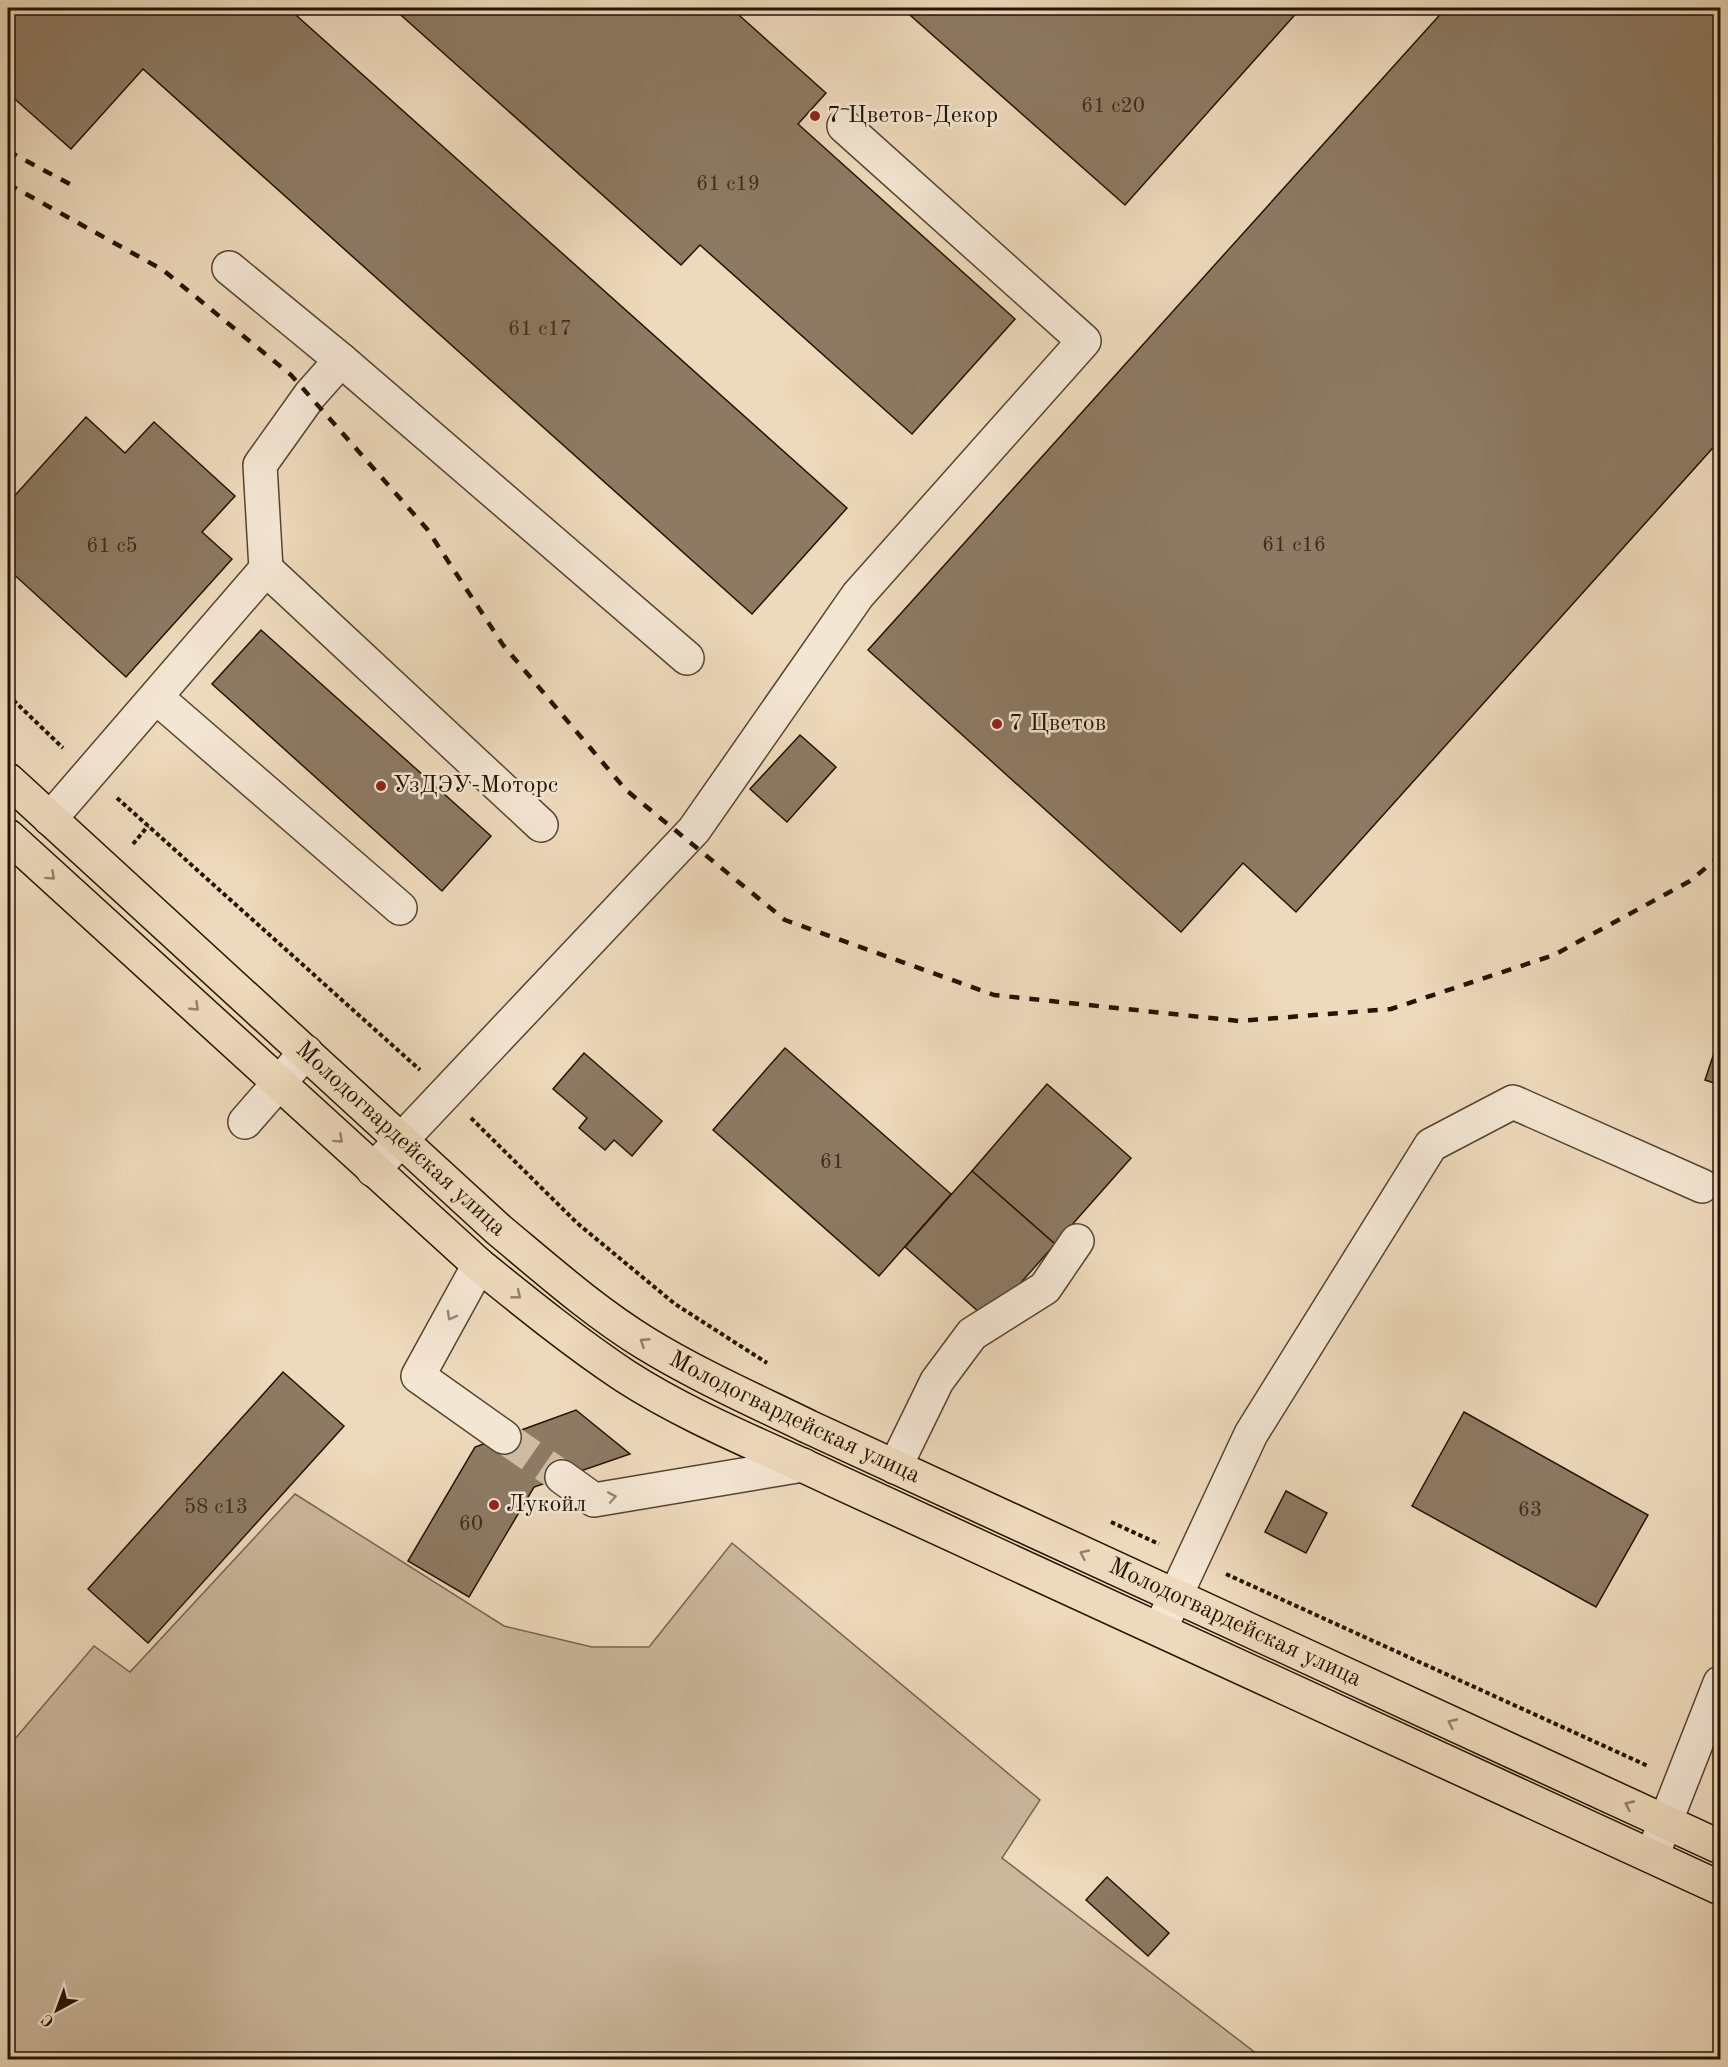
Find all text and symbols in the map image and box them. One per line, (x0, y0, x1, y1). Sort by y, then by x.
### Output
house number: 61 с20 (1081, 96, 1145, 117)
place label: 7 Цветов-Декор (827, 104, 998, 128)
marker: 7 Цветов-Декор (808, 109, 822, 123)
house number: 61 с19 (696, 174, 760, 195)
house number: 61 с17 (508, 319, 572, 340)
house number: 61 с16 (1262, 535, 1326, 556)
house number: 61 с5 (86, 536, 138, 557)
place label: 7 Цветов (1009, 712, 1106, 736)
marker: 7 Цветов (990, 717, 1004, 731)
place label: УзДЭУ-Моторс (393, 774, 558, 798)
marker: УзДЭУ-Моторс (374, 779, 388, 793)
one-way arrow (44, 869, 55, 880)
one-way arrow (188, 1000, 199, 1011)
street label: Молодогвардейская улица (291, 1038, 510, 1241)
one-way arrow (332, 1132, 342, 1143)
house number: 61 (820, 1152, 844, 1173)
one-way arrow (510, 1288, 521, 1299)
one-way arrow (447, 1310, 458, 1320)
one-way arrow (640, 1338, 651, 1349)
street label: Молодогвардейская улица (665, 1347, 924, 1488)
one-way arrow (608, 1492, 617, 1504)
place label: Лукойл (506, 1493, 586, 1517)
house number: 58 с13 (184, 1497, 248, 1518)
marker: Лукойл (487, 1498, 501, 1512)
house number: 63 (1518, 1500, 1542, 1521)
house number: 60 (459, 1514, 483, 1535)
one-way arrow (1080, 1549, 1091, 1561)
street label: Молодогвардейская улица (1105, 1555, 1365, 1692)
one-way arrow (1448, 1719, 1459, 1731)
one-way arrow (1625, 1800, 1636, 1812)
north arrow (27, 1980, 87, 2040)
text: С (39, 2010, 58, 2029)

